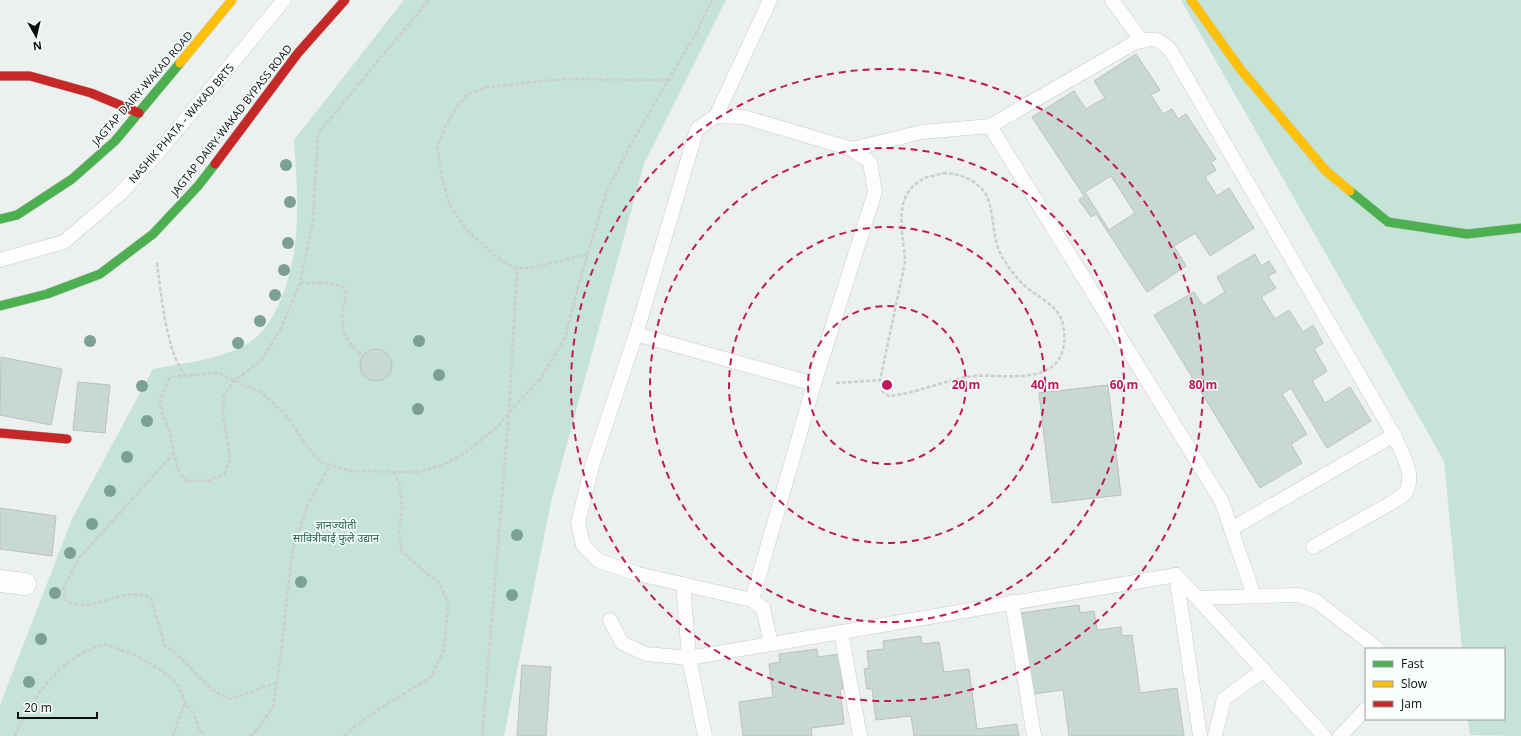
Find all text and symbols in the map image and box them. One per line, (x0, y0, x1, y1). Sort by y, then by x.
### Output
north arrow (16, 16, 56, 56)
street label: JAGTAP DAIRY-WAKAD ROAD (88, 28, 196, 149)
text: N (32, 38, 43, 54)
street label: JAGTAP DAIRY-WAKAD BYPASS ROAD (166, 41, 295, 200)
street label: NASHIK PHATA - WAKAD BRTS (125, 60, 237, 186)
text: 20 m (952, 376, 980, 393)
text: 40 m (1031, 376, 1059, 393)
text: 60 m (1110, 376, 1138, 393)
text: 80 m (1189, 376, 1217, 393)
centre of rings (880, 378, 894, 392)
park label: ज्ञानज्योती सावित्रीबाई फुले उद्यान (293, 517, 380, 545)
legend (1365, 648, 1505, 720)
text: Fast (1401, 655, 1424, 672)
text: Slow (1401, 675, 1428, 692)
scale bar (18, 694, 97, 720)
text: Jam (1400, 695, 1422, 712)
text: 20 m (24, 699, 52, 716)

